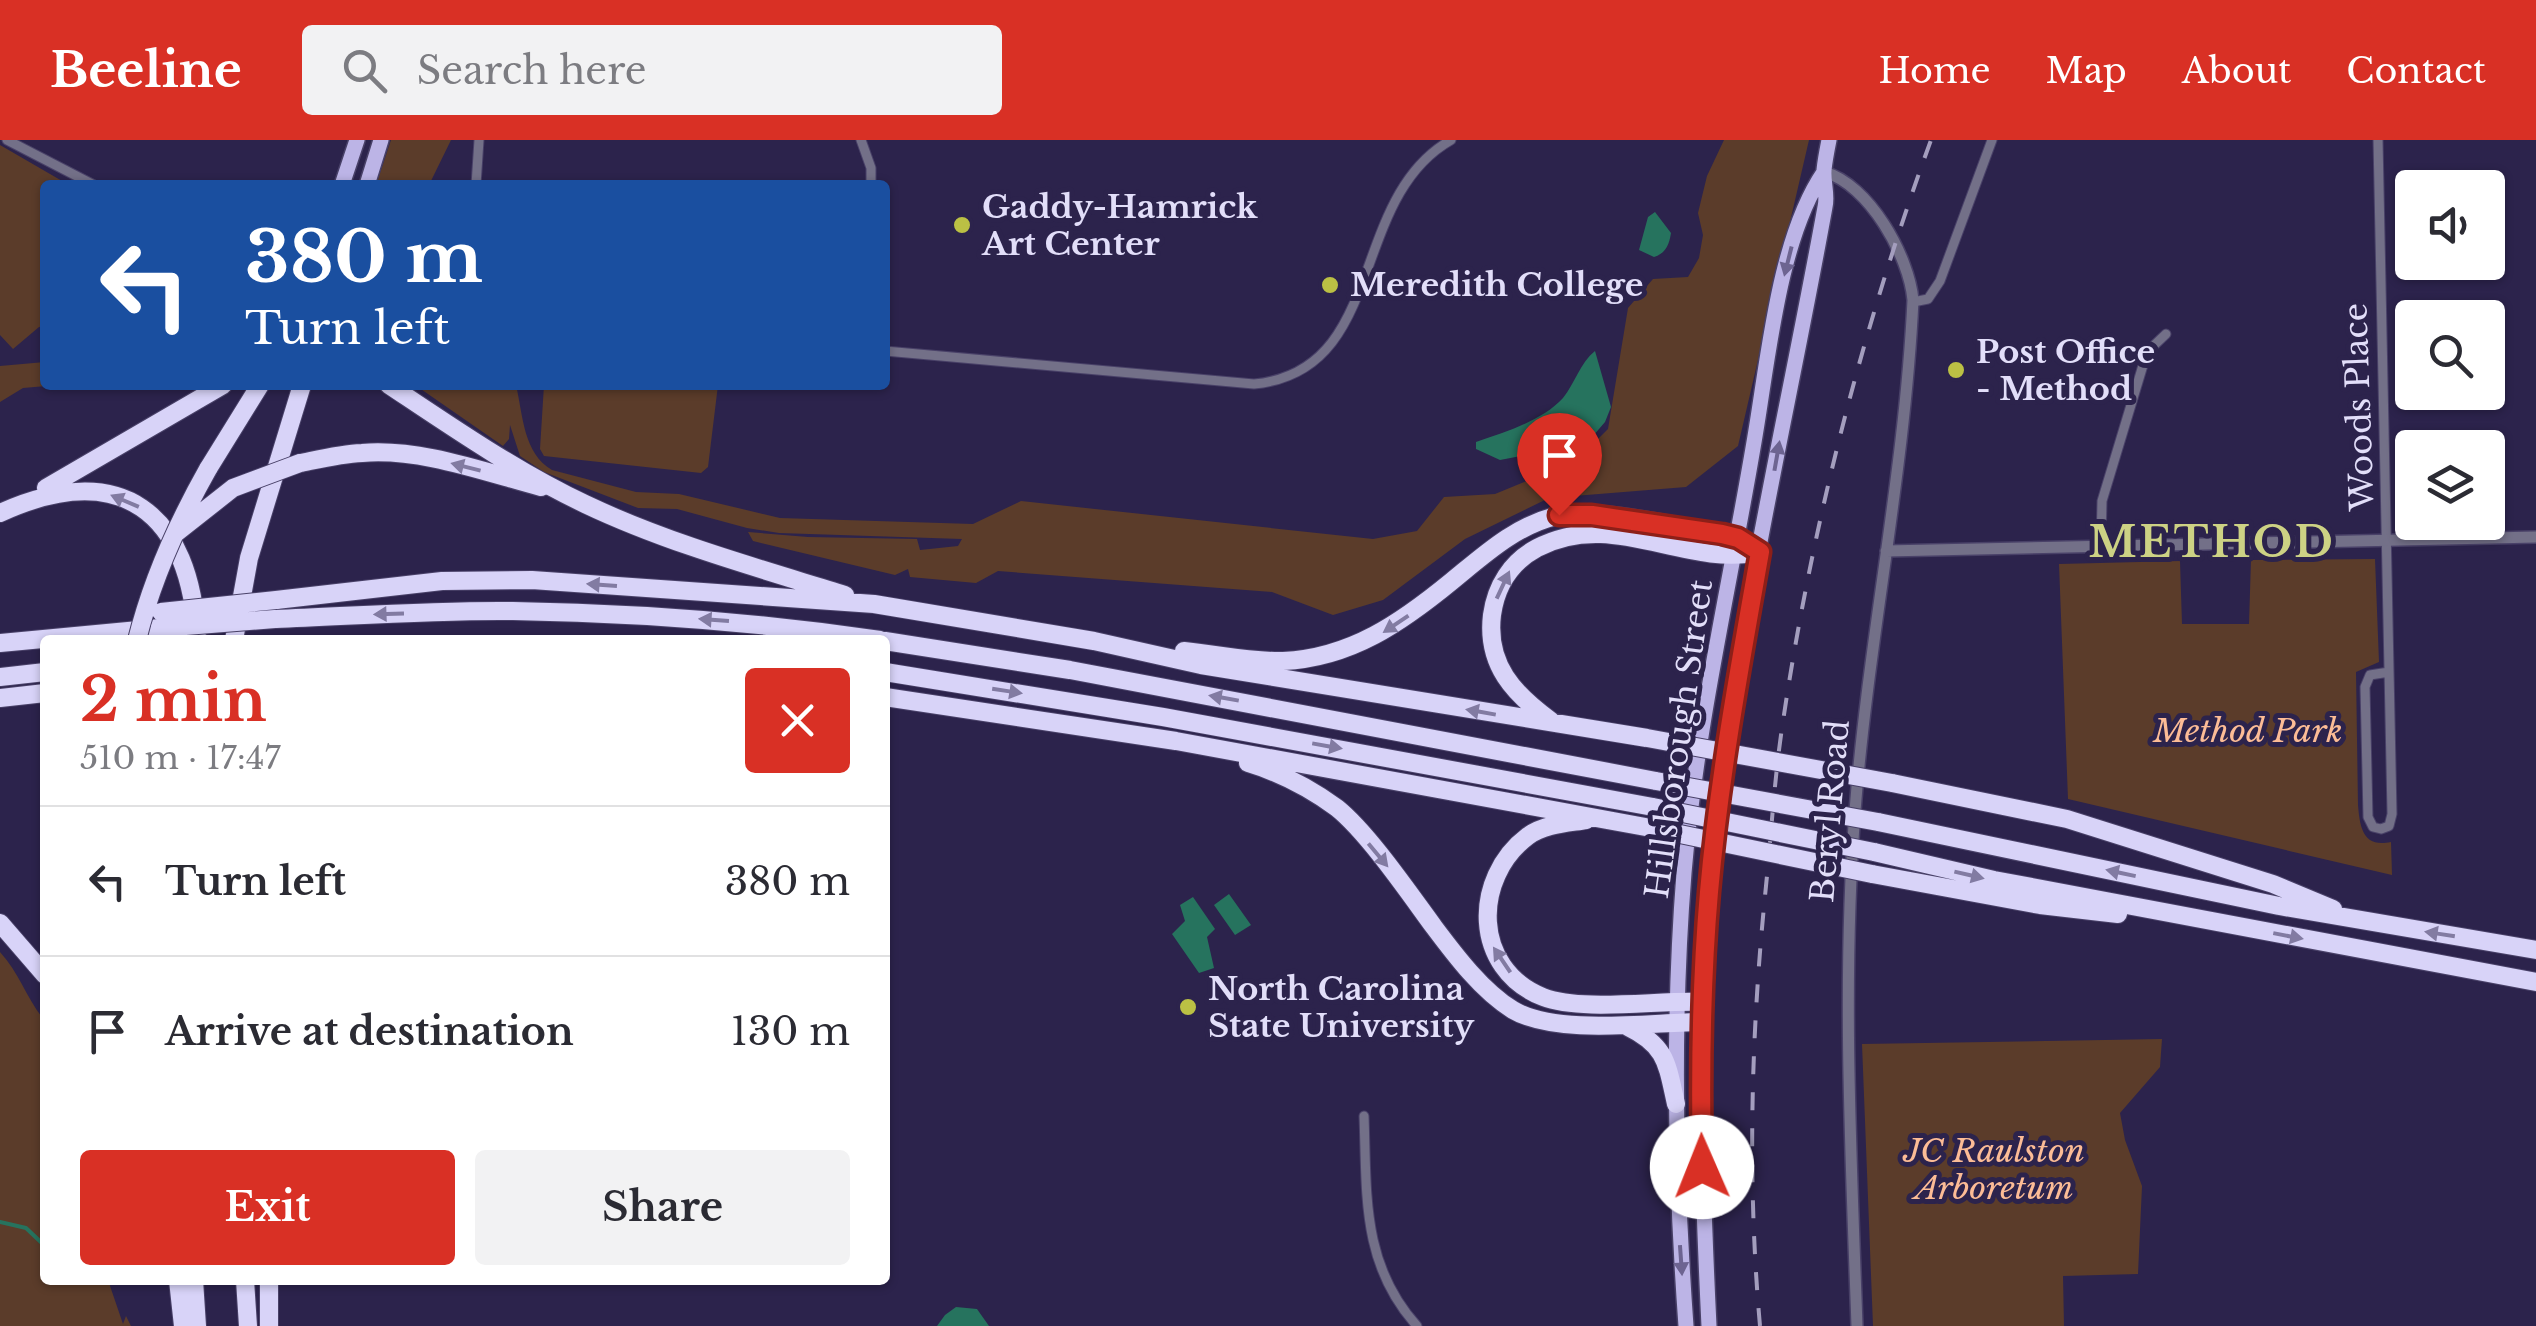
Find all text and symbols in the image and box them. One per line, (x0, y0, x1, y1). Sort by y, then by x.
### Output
search box (302, 25, 1002, 115)
text: Beeline (50, 40, 242, 100)
icon: search (337, 43, 392, 98)
text: Search here (417, 47, 647, 94)
text: Home (1879, 49, 1991, 92)
text: Map (2046, 49, 2127, 92)
text: About (2182, 49, 2291, 92)
text: Contact (2346, 49, 2486, 92)
map controls (2395, 170, 2505, 540)
button: sound (2395, 170, 2505, 280)
place label: Gaddy-Hamrick Art Center (981, 187, 1258, 264)
text: 380 m (245, 214, 483, 301)
marker: Gaddy-Hamrick Art Center (951, 214, 973, 236)
icon: left (80, 220, 210, 350)
one-way arrow (1780, 246, 1795, 277)
place label: Meredith College (1350, 265, 1643, 305)
marker: Meredith College (1319, 274, 1341, 296)
text: Turn left (245, 300, 450, 356)
button: search (2395, 300, 2505, 410)
street label: Woods Place (2335, 302, 2383, 513)
place label: Post Office - Method (1976, 332, 2155, 409)
marker: Post Office - Method (1945, 359, 1967, 381)
pin (1517, 413, 1602, 516)
icon: arrive (1532, 428, 1587, 483)
button: layers (2395, 430, 2505, 540)
one-way arrow (1770, 440, 1785, 471)
one-way arrow (450, 459, 481, 474)
one-way arrow (110, 492, 140, 508)
district label: METHOD (2089, 516, 2335, 568)
one-way arrow (1494, 571, 1511, 600)
one-way arrow (585, 577, 617, 593)
street label: Hillsborough Street (1637, 577, 1721, 901)
one-way arrow (373, 606, 405, 622)
one-way arrow (697, 611, 729, 627)
one-way arrow (1382, 615, 1409, 633)
text: 2 min (80, 663, 267, 737)
button: close (745, 668, 850, 773)
one-way arrow (992, 684, 1023, 700)
one-way arrow (1208, 690, 1239, 705)
one-way arrow (1465, 704, 1497, 719)
park label: Method Park (2152, 711, 2343, 751)
street label: Beryl Road (1802, 718, 1858, 904)
text: 510 m · 17:47 (80, 738, 281, 778)
one-way arrow (1312, 739, 1343, 754)
one-way arrow (1367, 843, 1388, 868)
icon: left (80, 854, 135, 909)
text: Turn left (165, 858, 346, 905)
text: 380 m (725, 858, 850, 905)
one-way arrow (2105, 865, 2136, 881)
one-way arrow (1954, 868, 1985, 883)
one-way arrow (2424, 925, 2455, 941)
one-way arrow (2273, 929, 2304, 944)
one-way arrow (1494, 947, 1512, 974)
place label: North Carolina State University (1208, 969, 1475, 1046)
marker: North Carolina State University (1177, 996, 1199, 1018)
icon: arrive (80, 1004, 135, 1059)
text: Arrive at destination (165, 1008, 574, 1055)
text: 130 m (731, 1008, 850, 1055)
position arrow (1650, 1115, 1754, 1219)
park label: JC Raulston Arboretum (1902, 1131, 2085, 1208)
button: Exit (80, 1150, 455, 1265)
button: Share (475, 1150, 850, 1265)
one-way arrow (1673, 1244, 1689, 1276)

